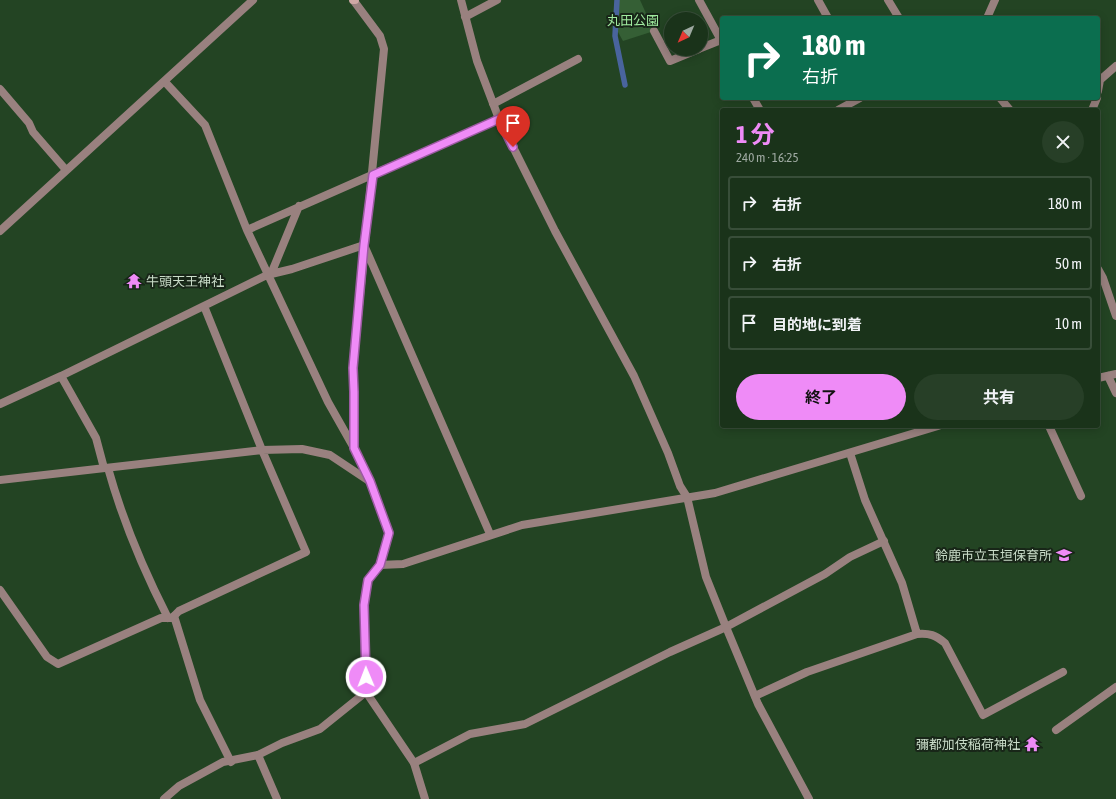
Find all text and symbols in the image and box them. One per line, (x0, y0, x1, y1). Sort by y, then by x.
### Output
north arrow (664, 12, 708, 56)
map controls (664, 12, 708, 56)
park label: 丸田公園 (607, 13, 659, 28)
text: 180 m (802, 29, 865, 61)
icon: right (736, 32, 788, 84)
text: 右折 (802, 66, 838, 87)
pin (496, 106, 530, 147)
icon: arrive (502, 112, 524, 134)
text: 1 分 (736, 121, 775, 148)
button: close (1042, 121, 1084, 163)
text: 240 m · 16:25 (736, 150, 799, 165)
icon: right (738, 192, 760, 214)
text: 180 m (1048, 195, 1082, 212)
text: 右折 (772, 196, 802, 213)
icon: right (738, 252, 760, 274)
text: 50 m (1055, 255, 1082, 272)
text: 右折 (772, 256, 802, 273)
temple icon: 牛頭天王神社 (125, 272, 143, 290)
place label: 牛頭天王神社 (146, 274, 224, 289)
icon: arrive (738, 312, 760, 334)
text: 10 m (1055, 315, 1082, 332)
text: 目的地に到着 (772, 316, 862, 333)
button: 終了 (736, 374, 906, 420)
button: 共有 (914, 374, 1084, 420)
school or university icon: 鈴鹿市立玉垣保育所 (1055, 546, 1073, 564)
place label: 鈴鹿市立玉垣保育所 (935, 548, 1052, 563)
position arrow (345, 656, 387, 698)
temple icon: 彌都加伎稲荷神社 (1023, 735, 1041, 753)
place label: 彌都加伎稲荷神社 (916, 737, 1020, 752)

